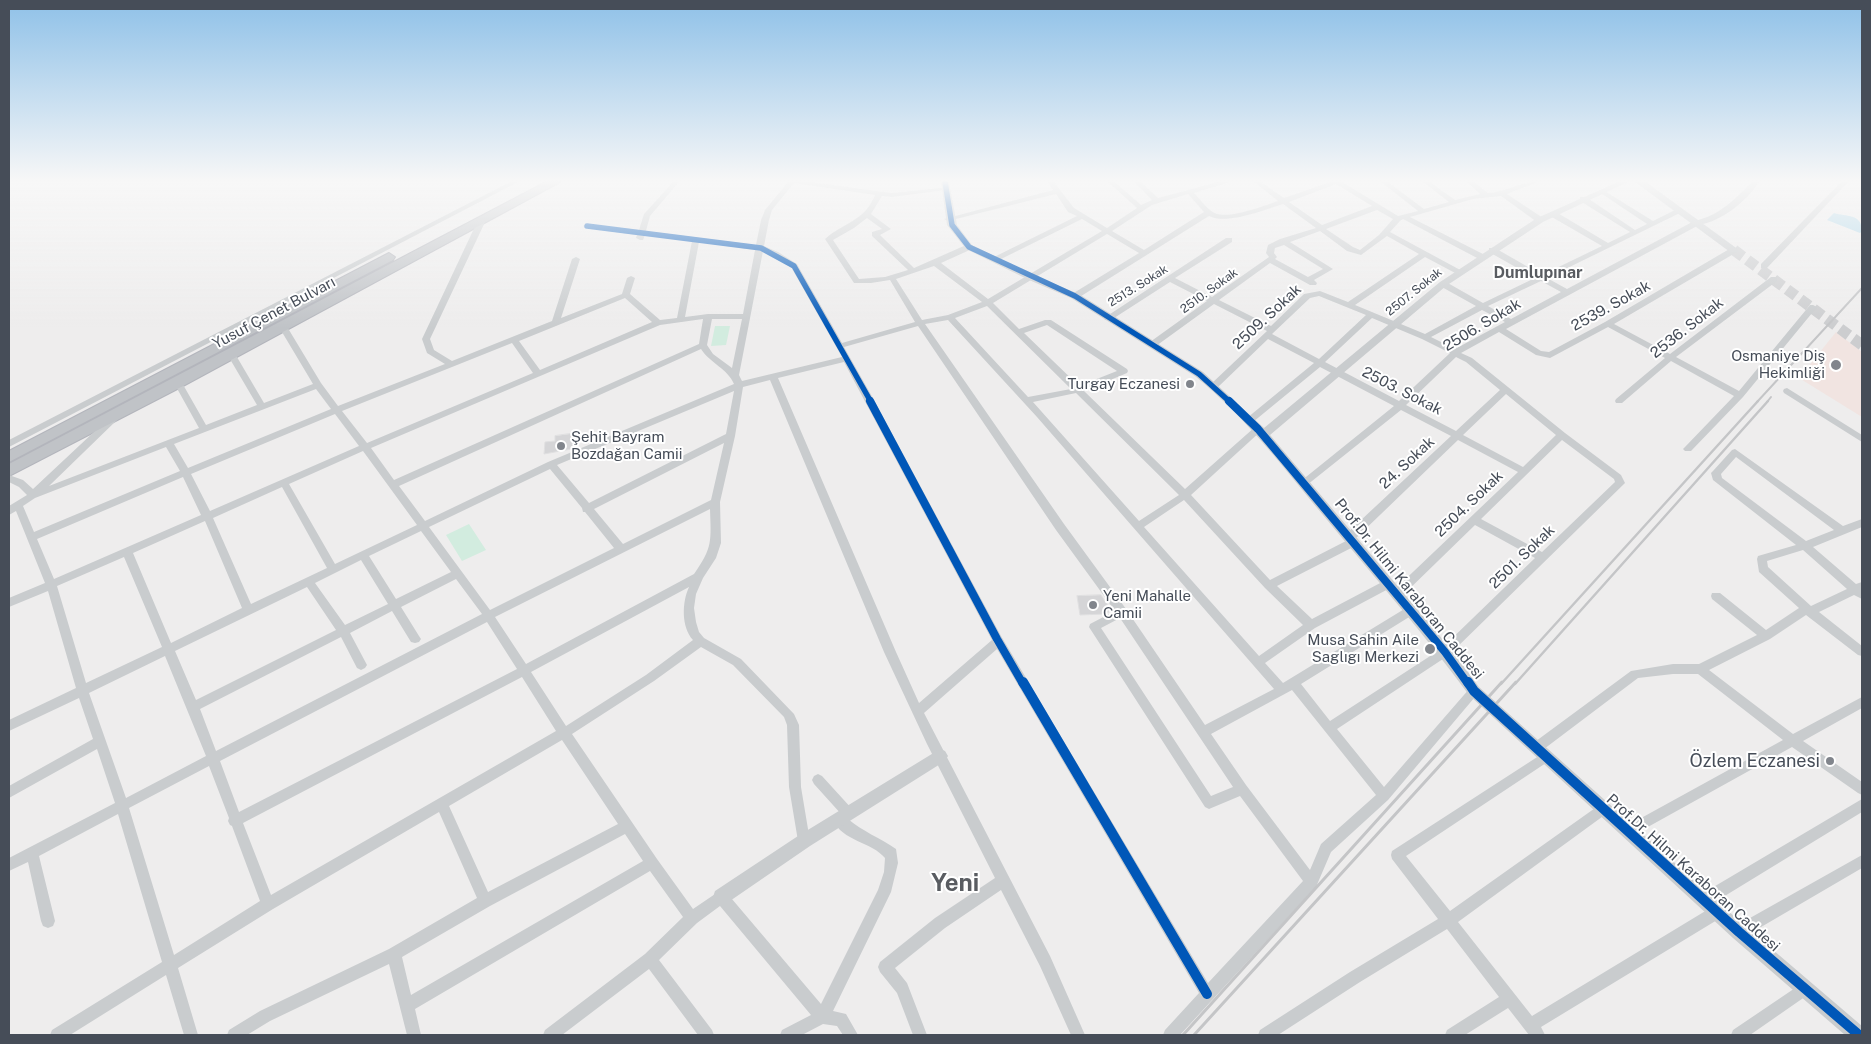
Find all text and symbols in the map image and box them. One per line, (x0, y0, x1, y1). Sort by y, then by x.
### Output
street label: 2513. Sokak (1105, 262, 1171, 310)
district label: Dumlupınar (1493, 263, 1583, 283)
street label: 2510. Sokak (1177, 265, 1241, 317)
street label: 2507. Sokak (1383, 265, 1445, 319)
street label: Yusuf Çenet Bulvarı (210, 273, 338, 353)
street label: 2539. Sokak (1568, 277, 1654, 335)
street label: 2509. Sokak (1229, 281, 1305, 353)
street label: 2536. Sokak (1647, 294, 1727, 362)
street label: 2506. Sokak (1440, 295, 1524, 355)
place label: Osmaniye Diş Hekimliği (1731, 347, 1825, 382)
marker: Osmaniye Diş Hekimliği (1829, 358, 1843, 372)
street label: 2503. Sokak (1359, 363, 1445, 419)
place label: Turgay Eczanesi (1068, 375, 1180, 393)
marker: Turgay Eczanesi (1184, 378, 1196, 390)
place label: Şehit Bayram Bozdağan Camii (571, 428, 683, 463)
street label: 24. Sokak (1376, 433, 1438, 493)
marker: Şehit Bayram Bozdağan Camii (555, 440, 567, 452)
street label: 2504. Sokak (1431, 467, 1507, 541)
street label: Prof.Dr. Hilmi Karaboran Caddesi (1331, 495, 1487, 683)
street label: 2501. Sokak (1485, 521, 1559, 593)
place label: Yeni Mahalle Camii (1103, 587, 1191, 622)
marker: Yeni Mahalle Camii (1087, 599, 1099, 611)
place label: Musa Sahin Aile Saglıgı Merkezi (1307, 631, 1419, 666)
marker: Musa Sahin Aile Saglıgı Merkezi (1423, 642, 1437, 656)
place label: Özlem Eczanesi (1690, 750, 1820, 772)
marker: Özlem Eczanesi (1824, 755, 1836, 767)
street label: Prof.Dr. Hilmi Karaboran Caddesi (1603, 790, 1783, 956)
district label: Yeni (931, 870, 979, 898)

